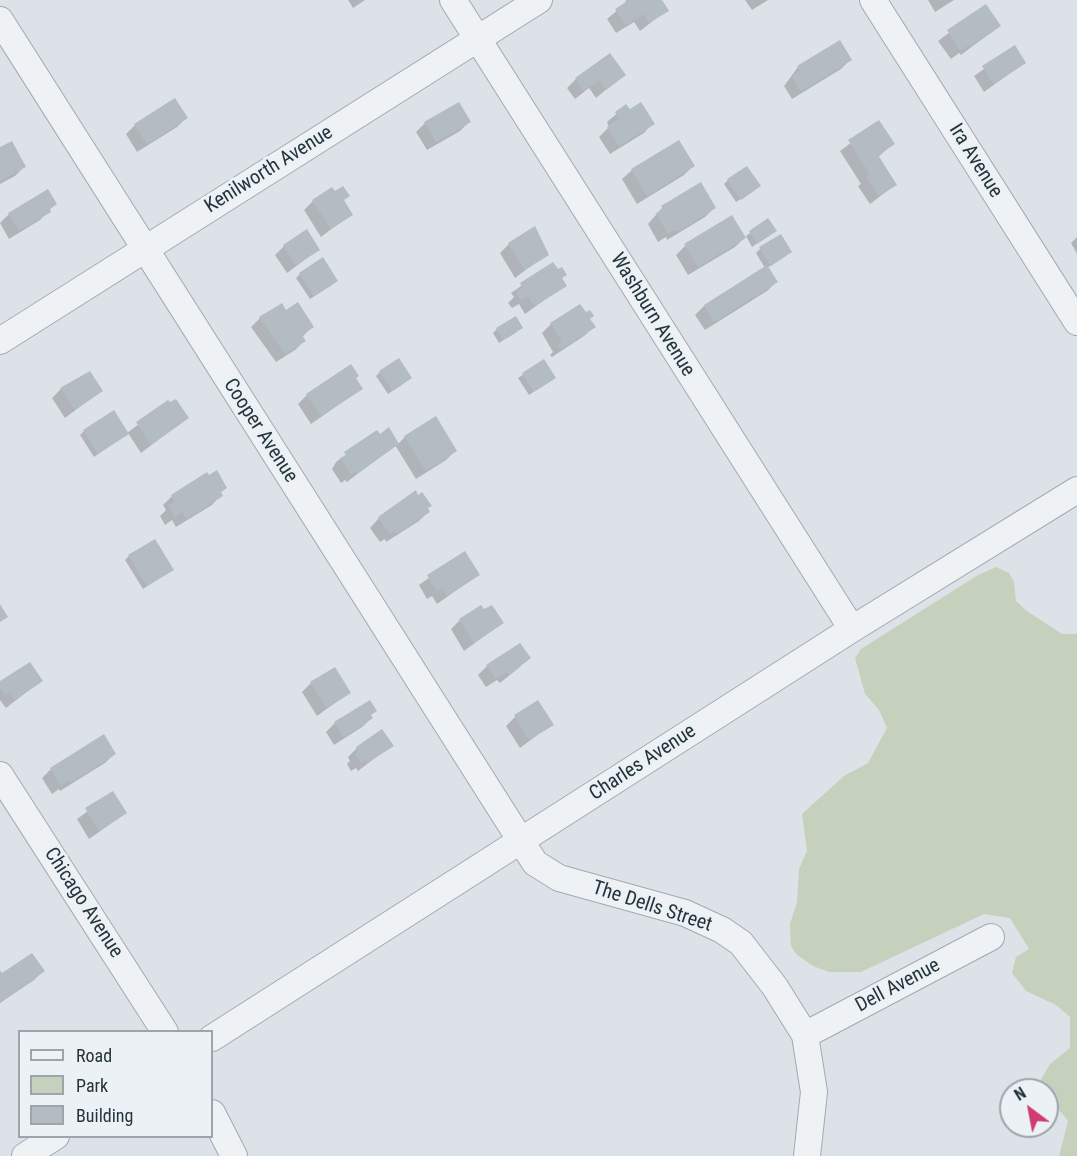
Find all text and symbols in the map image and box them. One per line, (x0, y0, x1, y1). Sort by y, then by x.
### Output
street label: Ira Avenue (943, 120, 1007, 202)
street label: Kenilworth Avenue (201, 121, 337, 219)
street label: Washburn Avenue (605, 249, 699, 381)
street label: Cooper Avenue (218, 375, 302, 487)
street label: Charles Avenue (585, 720, 701, 806)
street label: Chicago Avenue (38, 843, 128, 963)
street label: The Dells Street (589, 876, 715, 938)
street label: Dell Avenue (852, 954, 944, 1018)
legend (18, 1030, 213, 1138)
text: Road (76, 1045, 112, 1066)
text: Park (76, 1075, 108, 1096)
north arrow (999, 1078, 1059, 1138)
text: N (1011, 1083, 1029, 1105)
text: Building (76, 1105, 133, 1126)

